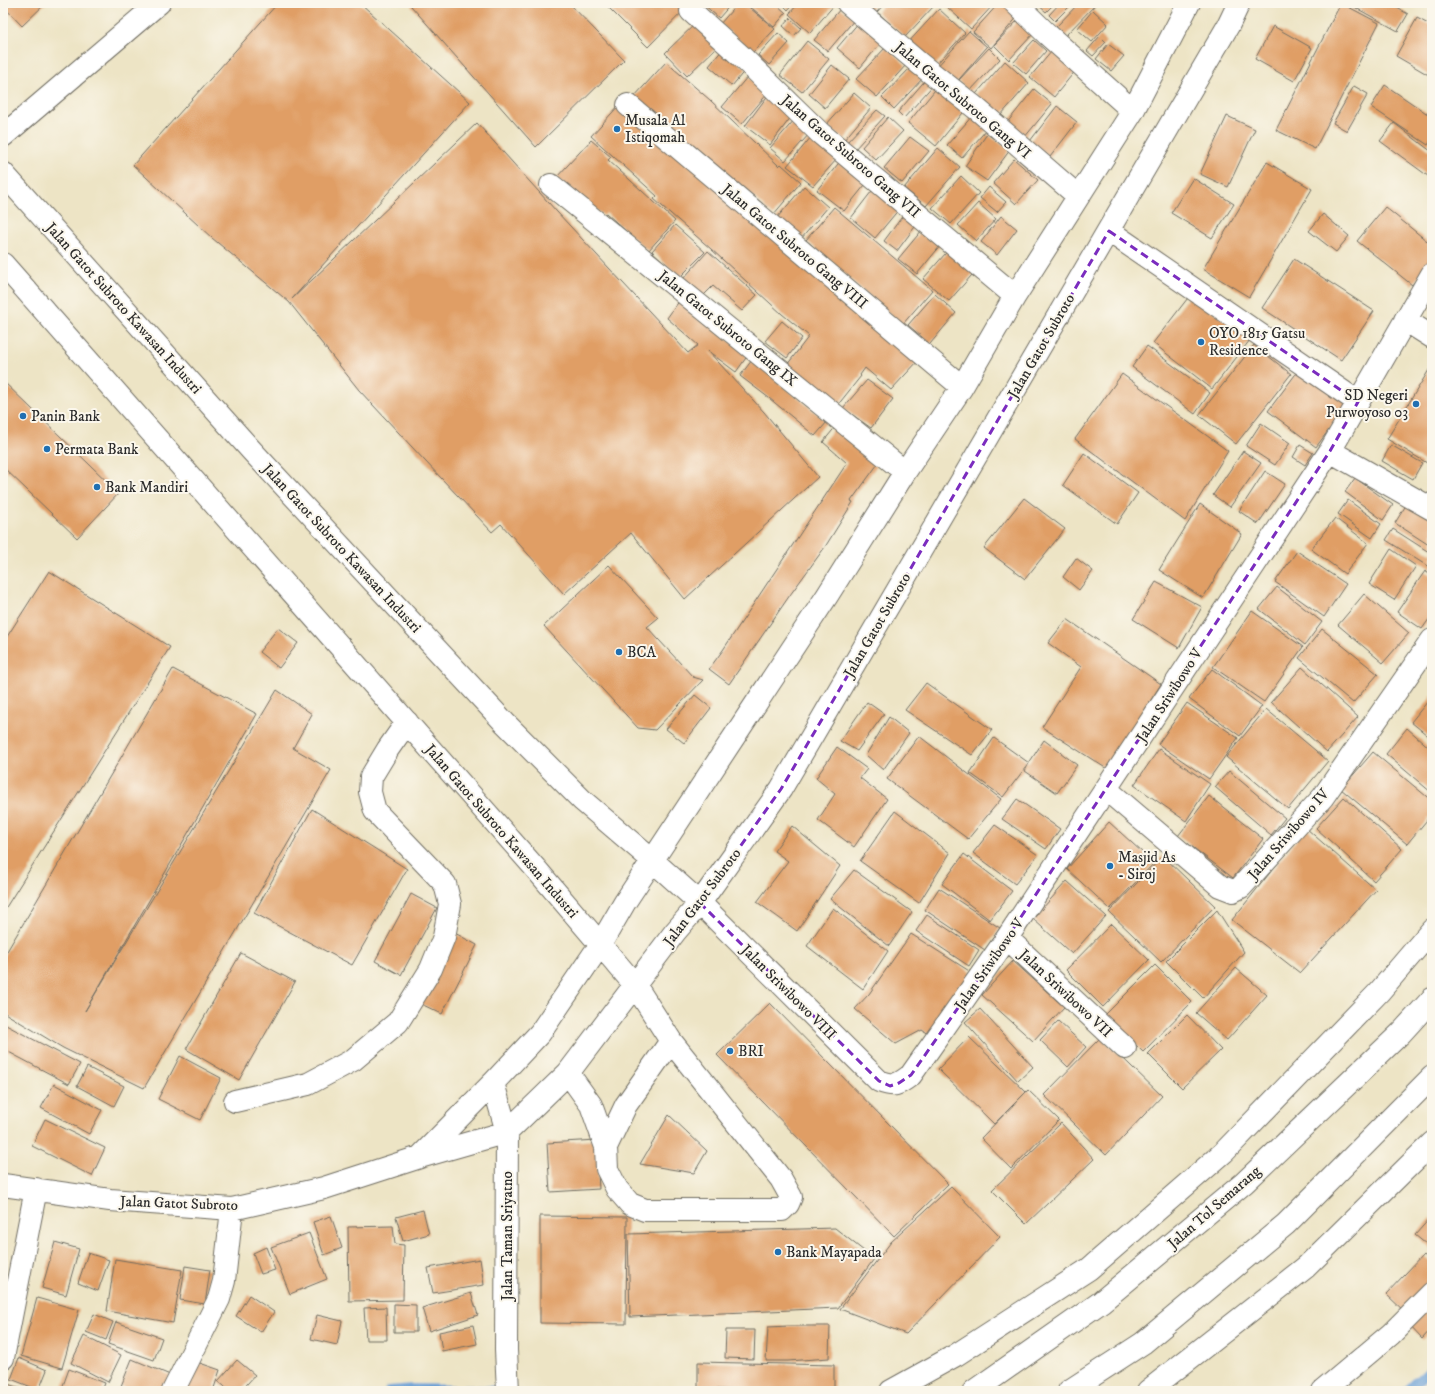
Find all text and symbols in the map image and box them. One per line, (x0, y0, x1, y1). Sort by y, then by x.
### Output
street label: Jalan Gatot Subroto Gang VI (889, 37, 1035, 163)
street label: Jalan Gatot Subroto Gang VII (776, 89, 924, 222)
place label: Musala Al Istiqomah (625, 111, 686, 147)
marker: Musala Al Istiqomah (612, 124, 622, 134)
street label: Jalan Gatot Subroto Gang VIII (716, 179, 871, 313)
street label: Jalan Gatot Subroto Kawasan Industri (40, 217, 206, 398)
street label: Jalan Gatot Subroto Gang IX (653, 265, 801, 390)
street label: Jalan Gatot Subroto (1003, 290, 1079, 404)
place label: OYO 1815 Gatsu Residence (1209, 324, 1305, 360)
marker: OYO 1815 Gatsu Residence (1196, 337, 1206, 347)
place label: SD Negeri Purwoyoso 03 (1326, 386, 1408, 422)
marker: SD Negeri Purwoyoso 03 (1411, 399, 1421, 409)
place label: Panin Bank (31, 407, 101, 426)
marker: Panin Bank (18, 411, 28, 421)
place label: Permata Bank (55, 440, 139, 459)
marker: Permata Bank (42, 444, 52, 454)
street label: Jalan Gatot Subroto Kawasan Industri (257, 458, 425, 637)
place label: Bank Mandiri (105, 478, 188, 497)
marker: Bank Mandiri (92, 482, 102, 492)
street label: Jalan Gatot Subroto (839, 569, 915, 683)
place label: BCA (627, 643, 656, 662)
street label: Jalan Sriwibowo V (1131, 644, 1207, 748)
marker: BCA (614, 647, 624, 657)
street label: Jalan Gatot Subroto Kawasan Industri (420, 739, 582, 922)
street label: Jalan Sriwibowo IV (1242, 784, 1334, 885)
street label: Jalan Gatot Subroto (658, 844, 745, 952)
place label: Masjid As - Siroj (1118, 848, 1176, 884)
marker: Masjid As - Siroj (1105, 861, 1115, 871)
street label: Jalan Sriwibowo V (949, 914, 1029, 1016)
street label: Jalan Sriwibowo VIII (736, 939, 840, 1044)
street label: Jalan Sriwibowo VII (1013, 944, 1116, 1042)
place label: BRI (738, 1042, 764, 1061)
marker: BRI (725, 1046, 735, 1056)
street label: Jalan Tol Semarang (1162, 1161, 1265, 1254)
street label: Jalan Taman Sriyatno (498, 1171, 517, 1303)
street label: Jalan Gatot Subroto (118, 1192, 238, 1215)
place label: Bank Mayapada (786, 1243, 882, 1262)
marker: Bank Mayapada (773, 1247, 783, 1257)

